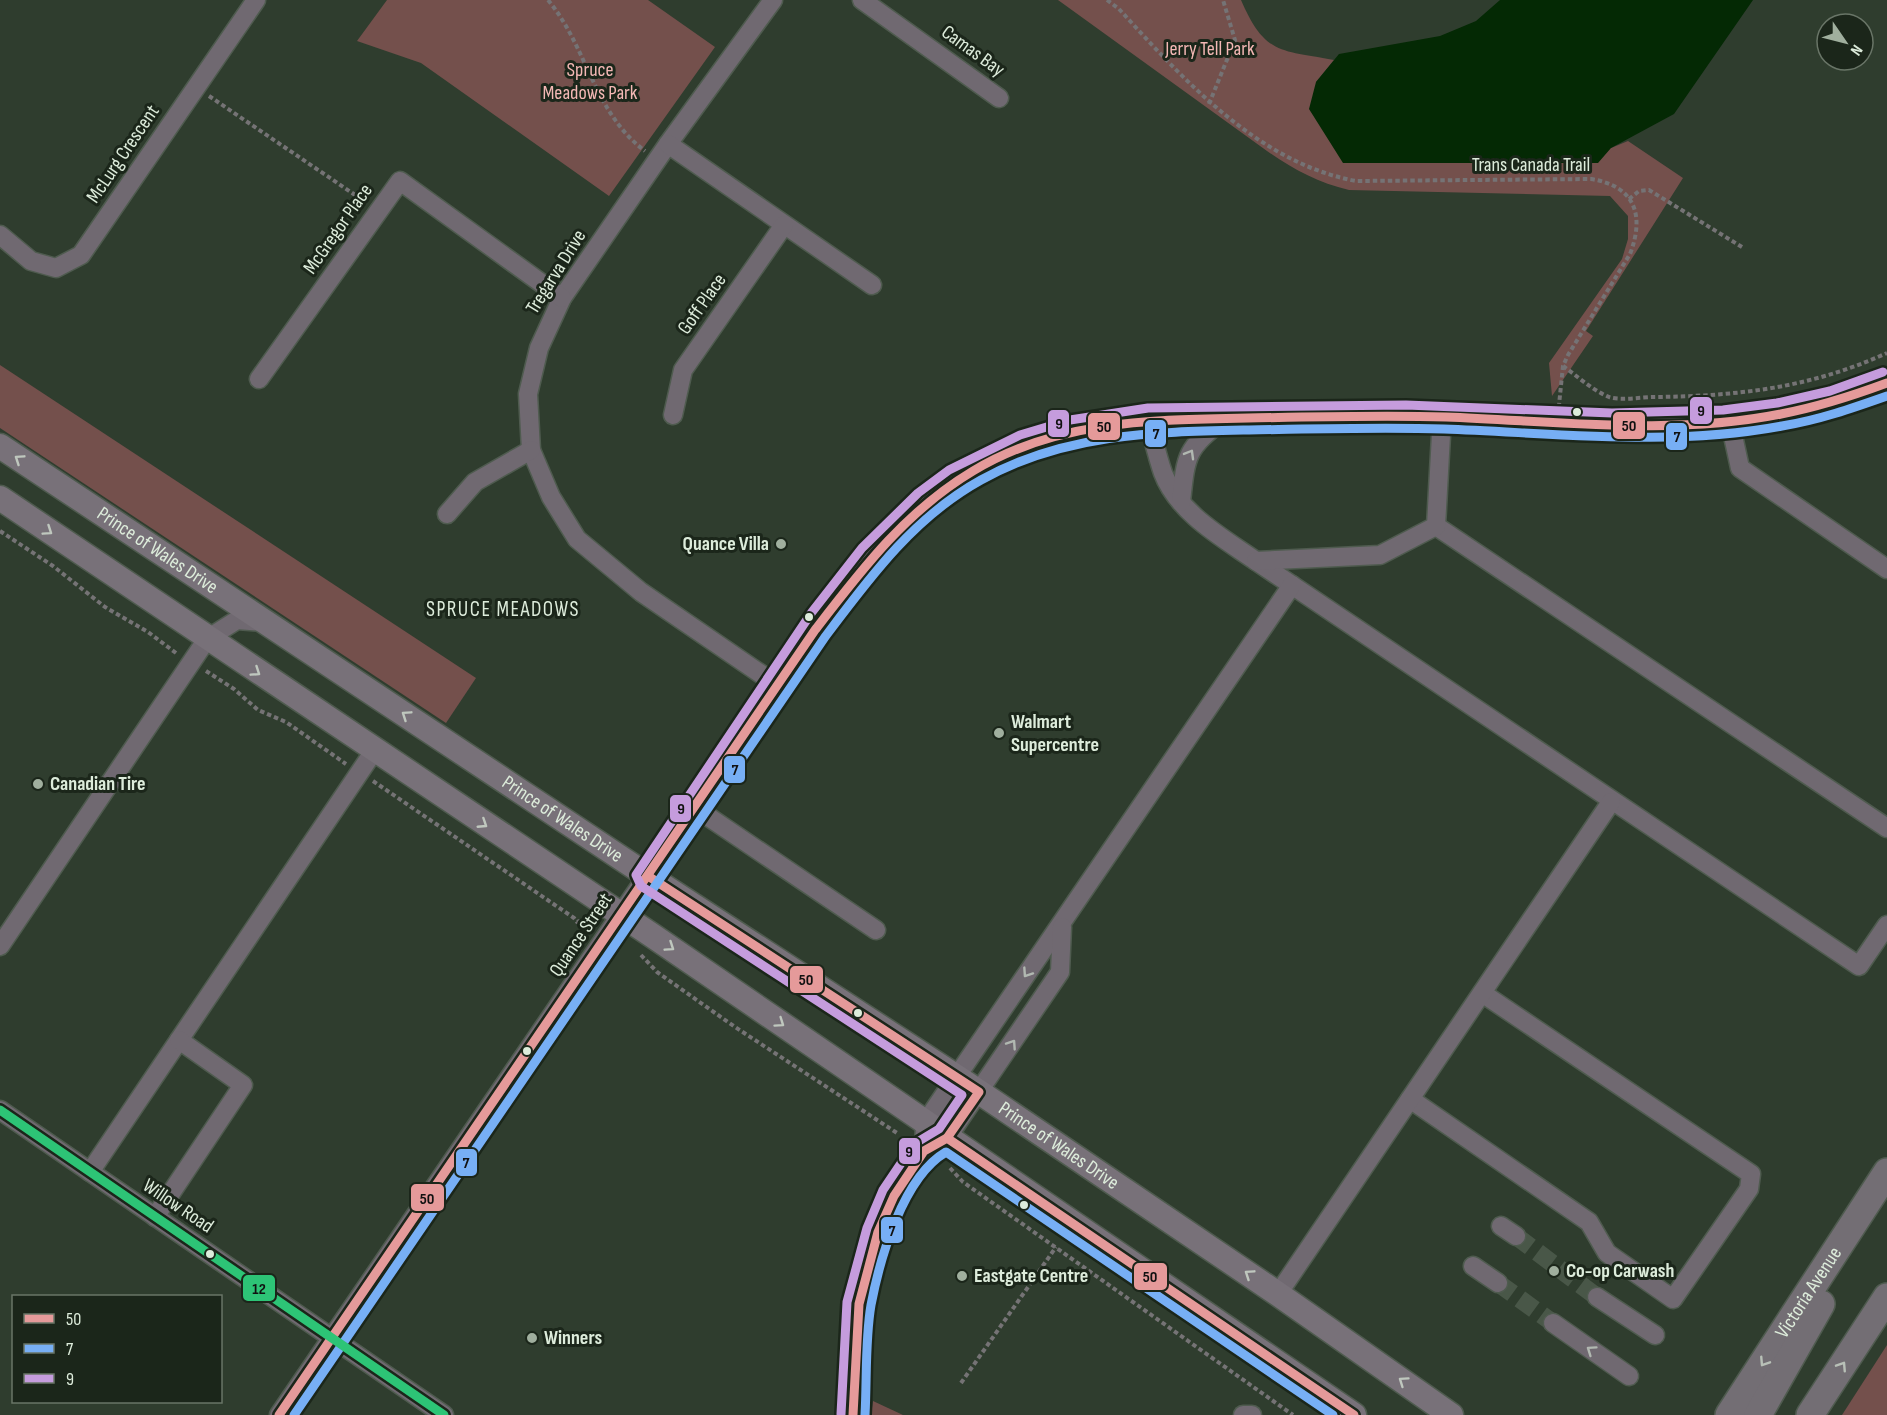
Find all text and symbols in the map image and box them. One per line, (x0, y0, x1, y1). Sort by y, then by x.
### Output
north arrow (1815, 12, 1875, 72)
street label: Camas Bay (937, 20, 1009, 82)
park label: Jerry Tell Park (1164, 37, 1255, 61)
text: N (1846, 41, 1866, 59)
park label: Spruce Meadows Park (542, 58, 638, 105)
street label: McLurg Crescent (81, 100, 165, 208)
street label: Trans Canada Trail (1472, 153, 1590, 177)
street label: McGregor Place (298, 179, 378, 279)
street label: Tregarva Drive (521, 225, 591, 319)
street label: Goff Place (672, 269, 732, 339)
line badge: 9 (1689, 396, 1713, 425)
text: 9 (1697, 402, 1705, 421)
unlabelled marker (1571, 406, 1583, 418)
line badge: 9 (1047, 409, 1070, 438)
line badge: 50 (1612, 411, 1646, 440)
line badge: 50 (1087, 412, 1121, 441)
text: 9 (1055, 415, 1063, 434)
text: 50 (1622, 417, 1636, 436)
text: 50 (1097, 418, 1111, 437)
line badge: 7 (1144, 419, 1167, 448)
line badge: 7 (1665, 422, 1688, 451)
text: 7 (1153, 425, 1160, 444)
text: 7 (1674, 428, 1681, 447)
one-way arrow (1183, 450, 1194, 460)
one-way arrow (15, 454, 25, 466)
street label: Prince of Wales Drive (92, 502, 223, 599)
one-way arrow (42, 524, 53, 535)
place label: Quance Villa (683, 532, 769, 556)
marker: Quance Villa (774, 537, 788, 551)
district label: SPRUCE MEADOWS (426, 597, 580, 622)
unlabelled marker (803, 611, 815, 623)
one-way arrow (249, 664, 260, 675)
place label: Walmart Supercentre (1011, 710, 1099, 757)
one-way arrow (402, 711, 413, 722)
marker: Walmart Supercentre (992, 726, 1006, 740)
line badge: 7 (723, 755, 746, 784)
text: 7 (732, 761, 739, 780)
street label: Prince of Wales Drive (497, 770, 627, 868)
place label: Canadian Tire (50, 772, 146, 796)
marker: Canadian Tire (31, 777, 45, 791)
line badge: 9 (669, 794, 692, 823)
text: 9 (677, 800, 685, 819)
one-way arrow (477, 816, 488, 827)
street label: Quance Street (544, 889, 618, 981)
one-way arrow (663, 940, 674, 951)
line badge: 50 (789, 965, 824, 994)
one-way arrow (1023, 967, 1034, 978)
text: 50 (799, 971, 813, 990)
unlabelled marker (852, 1007, 864, 1019)
one-way arrow (774, 1016, 785, 1027)
one-way arrow (1004, 1039, 1015, 1050)
unlabelled marker (521, 1045, 533, 1057)
street label: Prince of Wales Drive (994, 1097, 1123, 1195)
line badge: 9 (898, 1137, 921, 1165)
text: 9 (905, 1143, 913, 1162)
line badge: 7 (455, 1148, 478, 1177)
text: 7 (463, 1154, 470, 1173)
street label: Willow Road (138, 1174, 218, 1238)
line badge: 50 (410, 1183, 445, 1212)
text: 50 (420, 1190, 434, 1209)
unlabelled marker (1018, 1199, 1030, 1211)
line badge: 7 (880, 1216, 904, 1244)
text: 7 (889, 1222, 896, 1241)
street label: Victoria Avenue (1770, 1242, 1847, 1343)
unlabelled marker (204, 1248, 216, 1260)
place label: Co-op Carwash (1566, 1259, 1674, 1283)
line badge: 50 (1133, 1262, 1168, 1291)
place label: Eastgate Centre (974, 1264, 1088, 1288)
marker: Co-op Carwash (1547, 1264, 1561, 1278)
text: 50 (1143, 1268, 1157, 1287)
marker: Eastgate Centre (955, 1269, 969, 1283)
one-way arrow (1244, 1270, 1255, 1281)
line badge: 12 (242, 1274, 276, 1302)
text: 12 (252, 1280, 266, 1299)
legend (12, 1295, 222, 1403)
text: 50 (66, 1309, 81, 1330)
place label: Winners (544, 1326, 602, 1350)
marker: Winners (525, 1331, 539, 1345)
text: 7 (66, 1339, 74, 1360)
one-way arrow (1586, 1346, 1597, 1357)
one-way arrow (1760, 1355, 1771, 1366)
one-way arrow (1835, 1362, 1846, 1373)
text: 9 (66, 1369, 74, 1390)
one-way arrow (1399, 1377, 1410, 1388)

